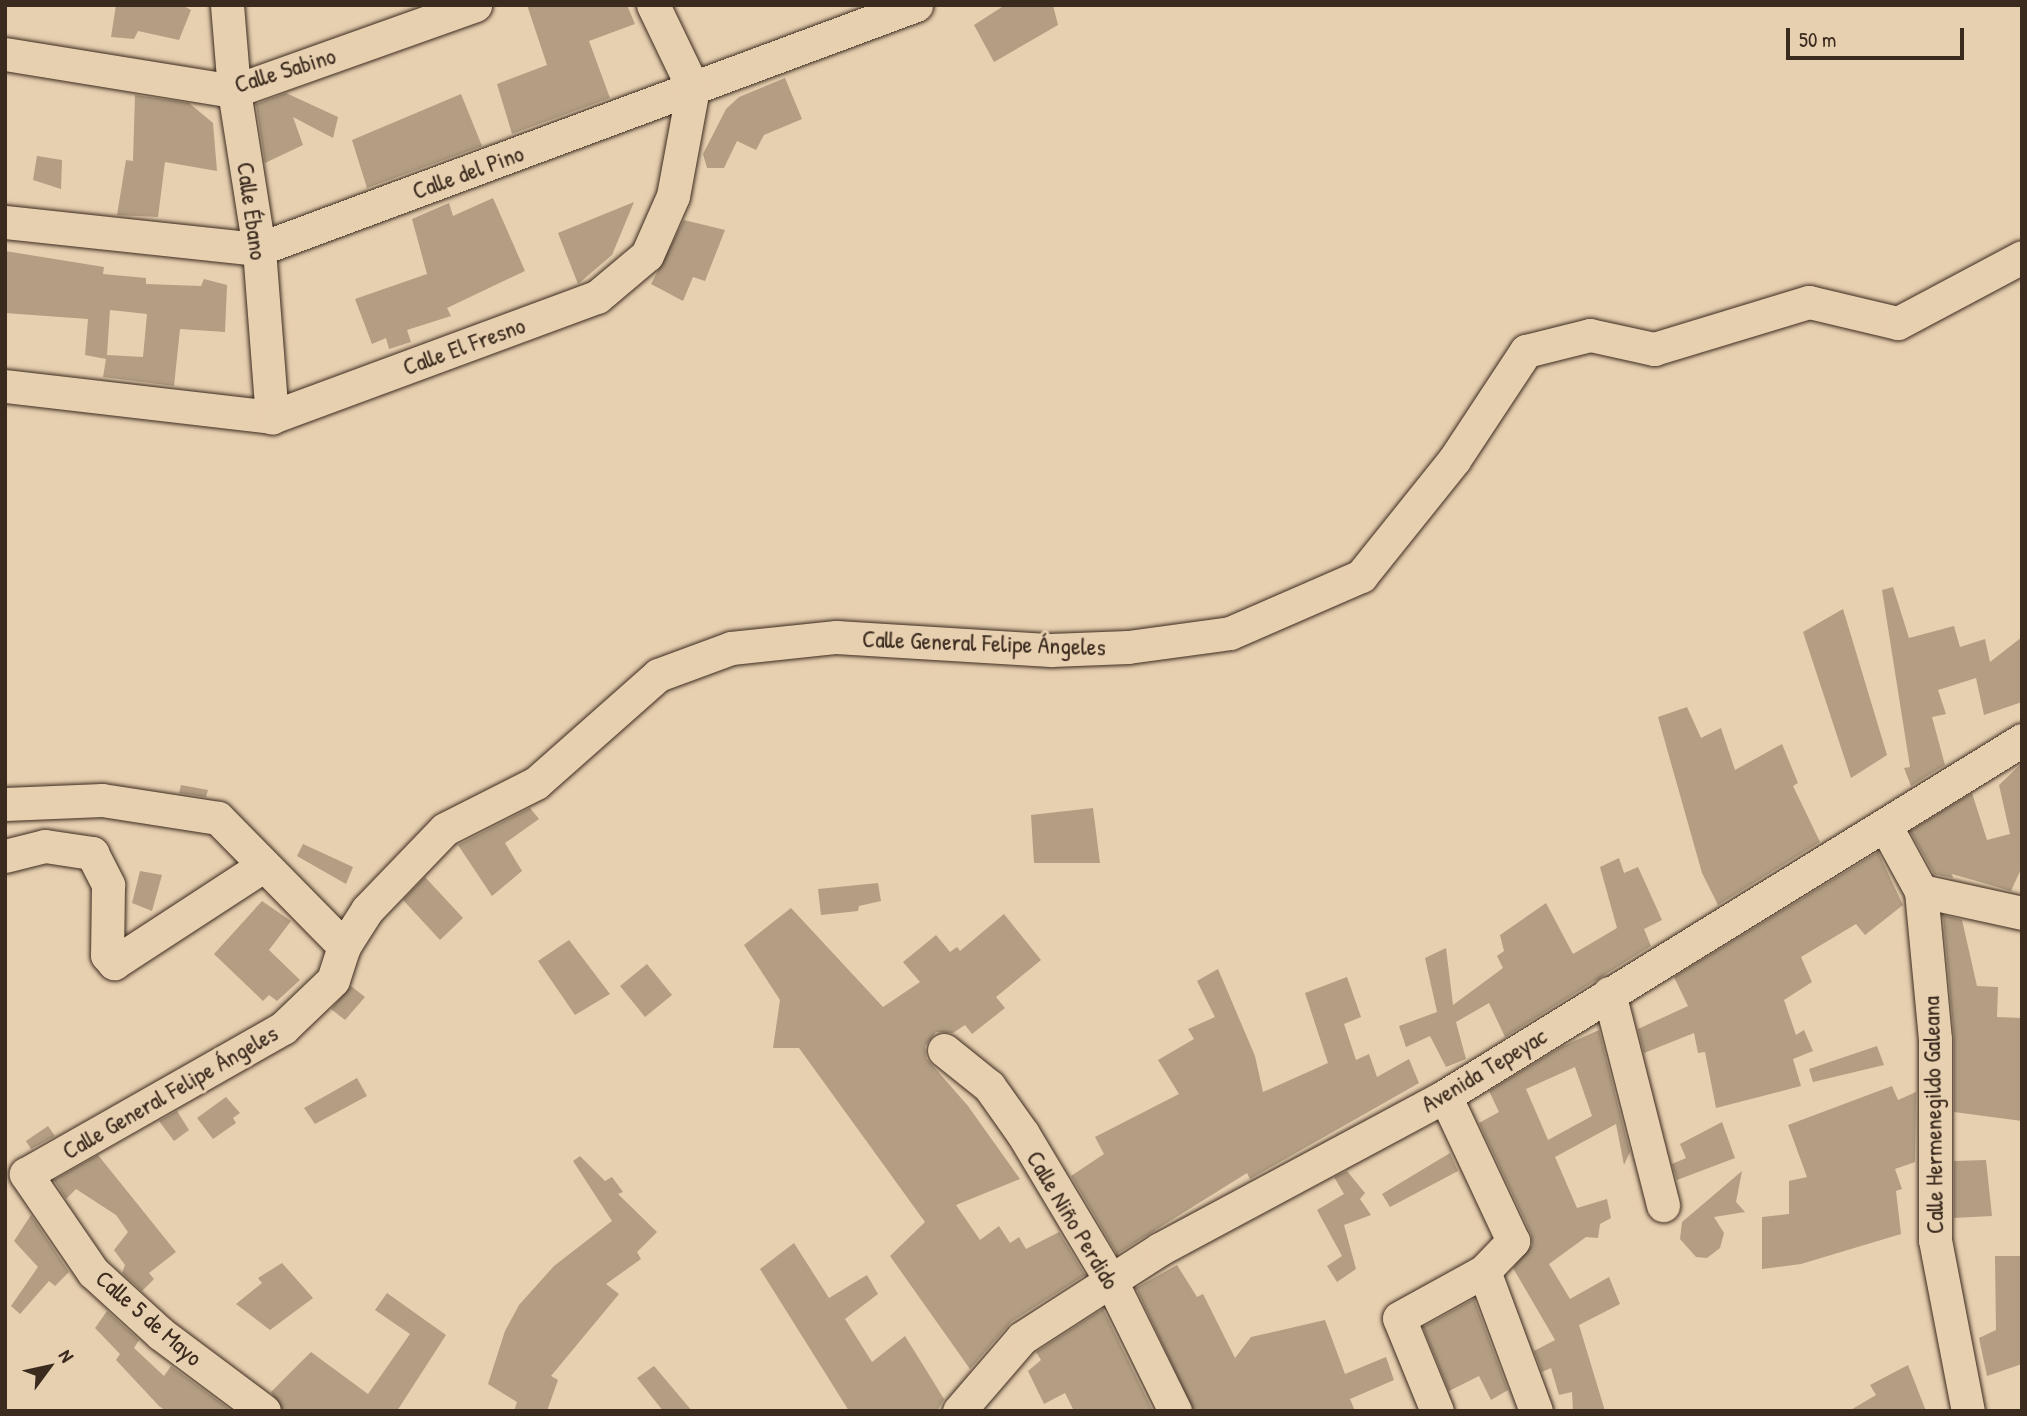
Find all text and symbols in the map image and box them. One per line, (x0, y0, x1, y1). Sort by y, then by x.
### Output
scale bar (1789, 14, 1968, 58)
text: 50 m (1799, 25, 1836, 54)
street label: Calle Sabino (231, 41, 339, 99)
street label: Calle del Pino (408, 139, 528, 205)
street label: Calle Ébano (231, 160, 273, 262)
street label: Calle El Fresno (399, 311, 529, 381)
street label: Calle General Felipe Ángeles (862, 624, 1106, 662)
street label: Calle Hermenegildo Galeana (1917, 996, 1949, 1234)
street label: Calle General Felipe Ángeles (57, 1019, 283, 1165)
street label: Avenida Tepeyac (1416, 1021, 1552, 1119)
street label: Calle Niño Perdido (1020, 1146, 1126, 1294)
street label: Calle 5 de Mayo (90, 1264, 208, 1372)
north arrow (14, 1332, 84, 1402)
text: N (53, 1344, 80, 1367)

